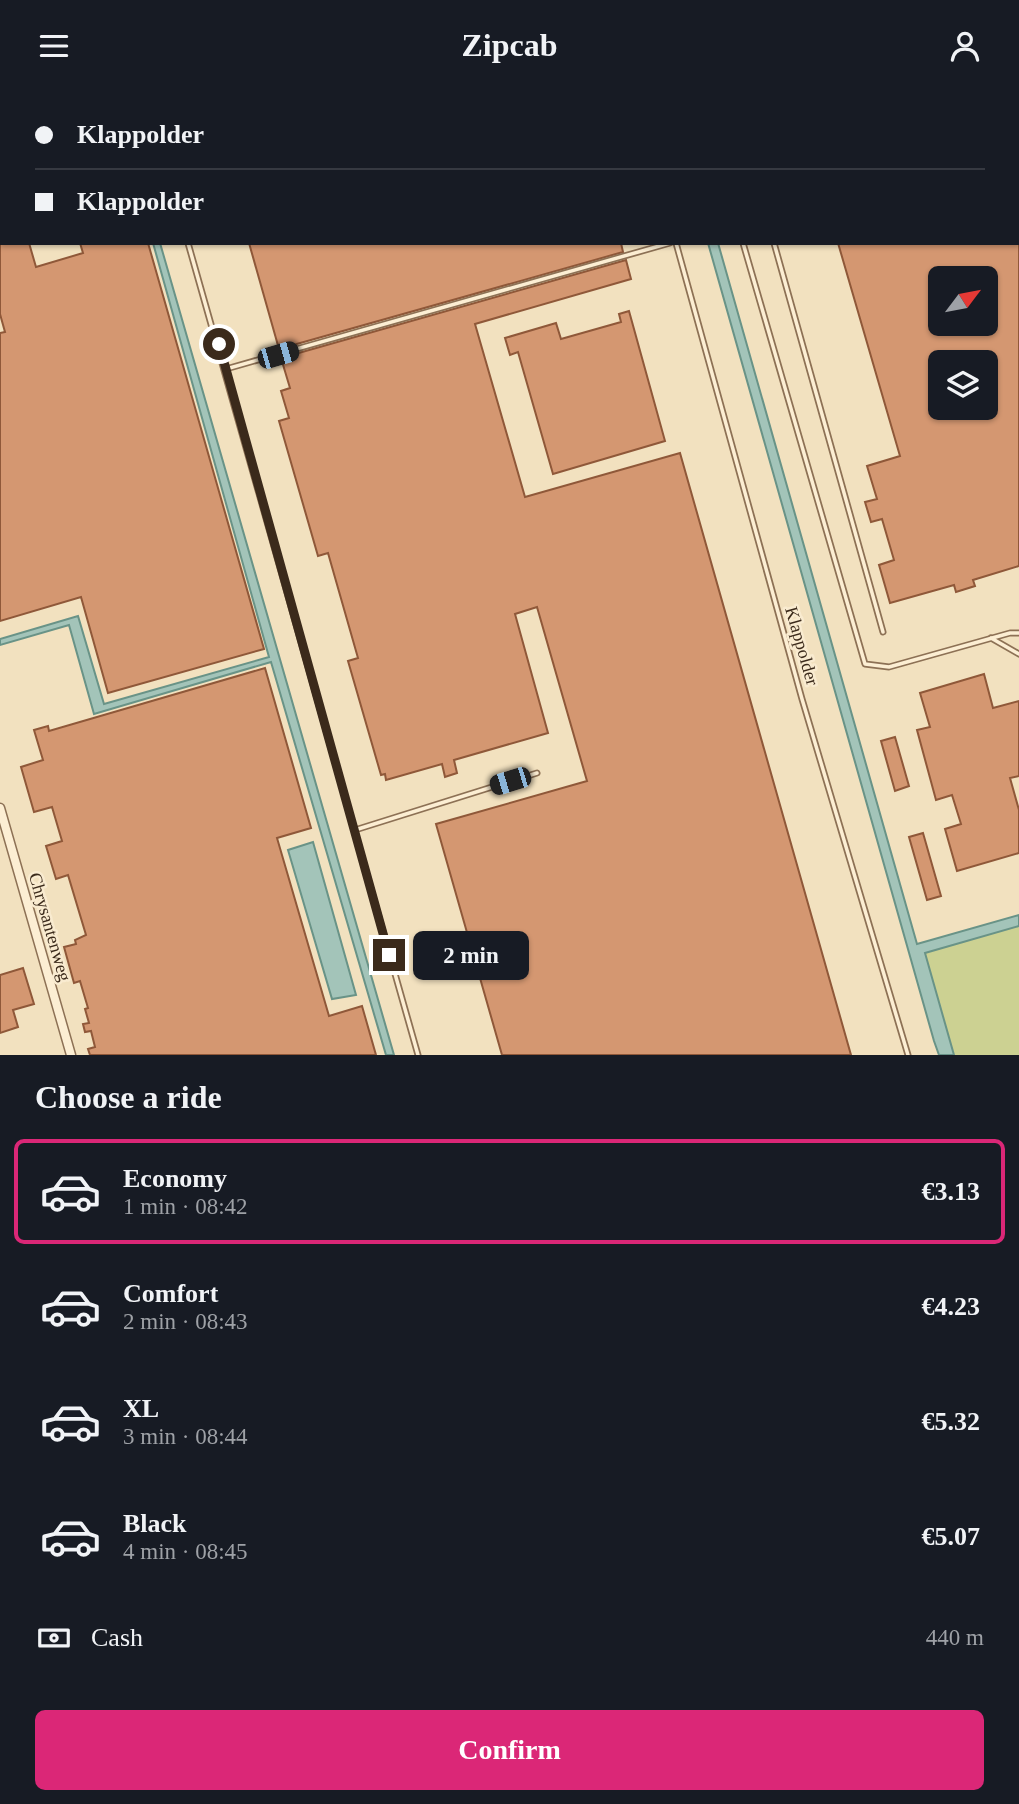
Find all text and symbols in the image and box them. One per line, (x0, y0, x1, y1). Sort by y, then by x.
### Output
icon: menu (35, 27, 73, 65)
text: Zipcab (461, 27, 558, 63)
icon: person (946, 27, 984, 65)
text: Klappolder (77, 120, 204, 149)
text: Klappolder (77, 187, 204, 216)
north arrow (928, 266, 998, 336)
map controls (928, 266, 998, 420)
route start (203, 328, 235, 360)
car (255, 339, 302, 371)
button: layers (928, 350, 998, 420)
street label: Klappolder (781, 604, 823, 688)
car (487, 765, 534, 797)
street label: Chrysantenweg (25, 870, 75, 984)
callout: 2 min (414, 931, 529, 979)
route end (373, 939, 405, 971)
text: 2 min (443, 943, 499, 968)
text: Choose a ride (35, 1079, 222, 1115)
icon: car (39, 1160, 102, 1223)
text: Economy (123, 1164, 227, 1193)
text: €3.13 (922, 1177, 980, 1206)
text: 1 min · 08:42 (123, 1194, 248, 1219)
icon: car (39, 1275, 102, 1338)
text: Comfort (123, 1279, 218, 1308)
text: €4.23 (922, 1292, 980, 1321)
text: 2 min · 08:43 (123, 1309, 248, 1334)
icon: car (39, 1390, 102, 1453)
text: XL (123, 1394, 159, 1423)
text: €5.32 (922, 1407, 980, 1436)
text: 3 min · 08:44 (123, 1424, 248, 1449)
icon: car (39, 1505, 102, 1568)
text: Black (123, 1509, 187, 1538)
text: €5.07 (922, 1522, 980, 1551)
text: 4 min · 08:45 (123, 1539, 248, 1564)
icon: cash (35, 1619, 73, 1657)
text: Cash (91, 1623, 143, 1652)
text: 440 m (926, 1625, 984, 1650)
button: Confirm (35, 1710, 984, 1790)

